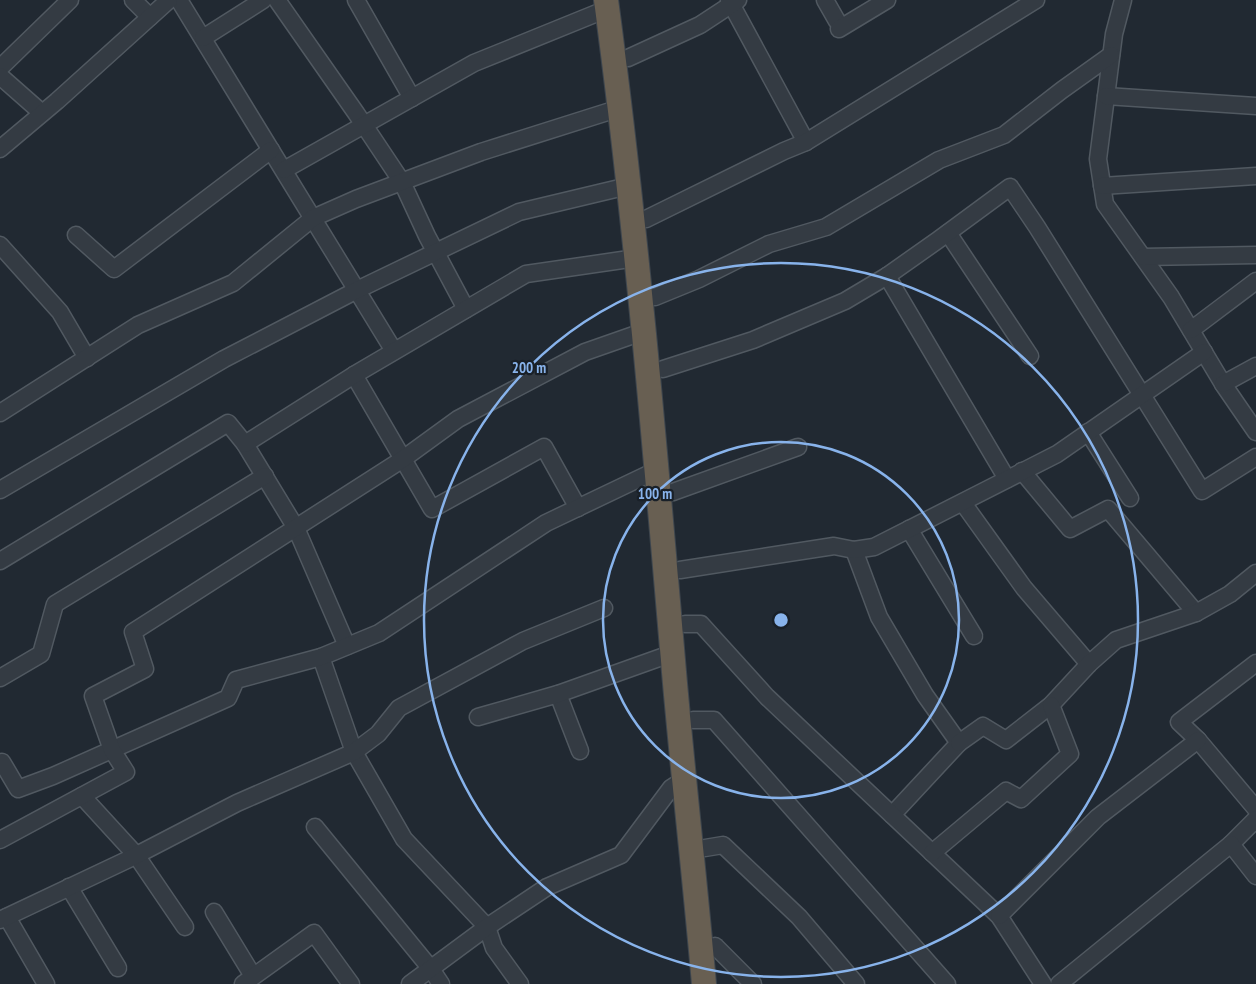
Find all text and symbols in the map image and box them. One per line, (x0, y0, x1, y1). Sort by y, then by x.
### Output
text: 200 m (512, 358, 546, 377)
text: 100 m (638, 484, 672, 503)
centre of rings (772, 611, 790, 629)

